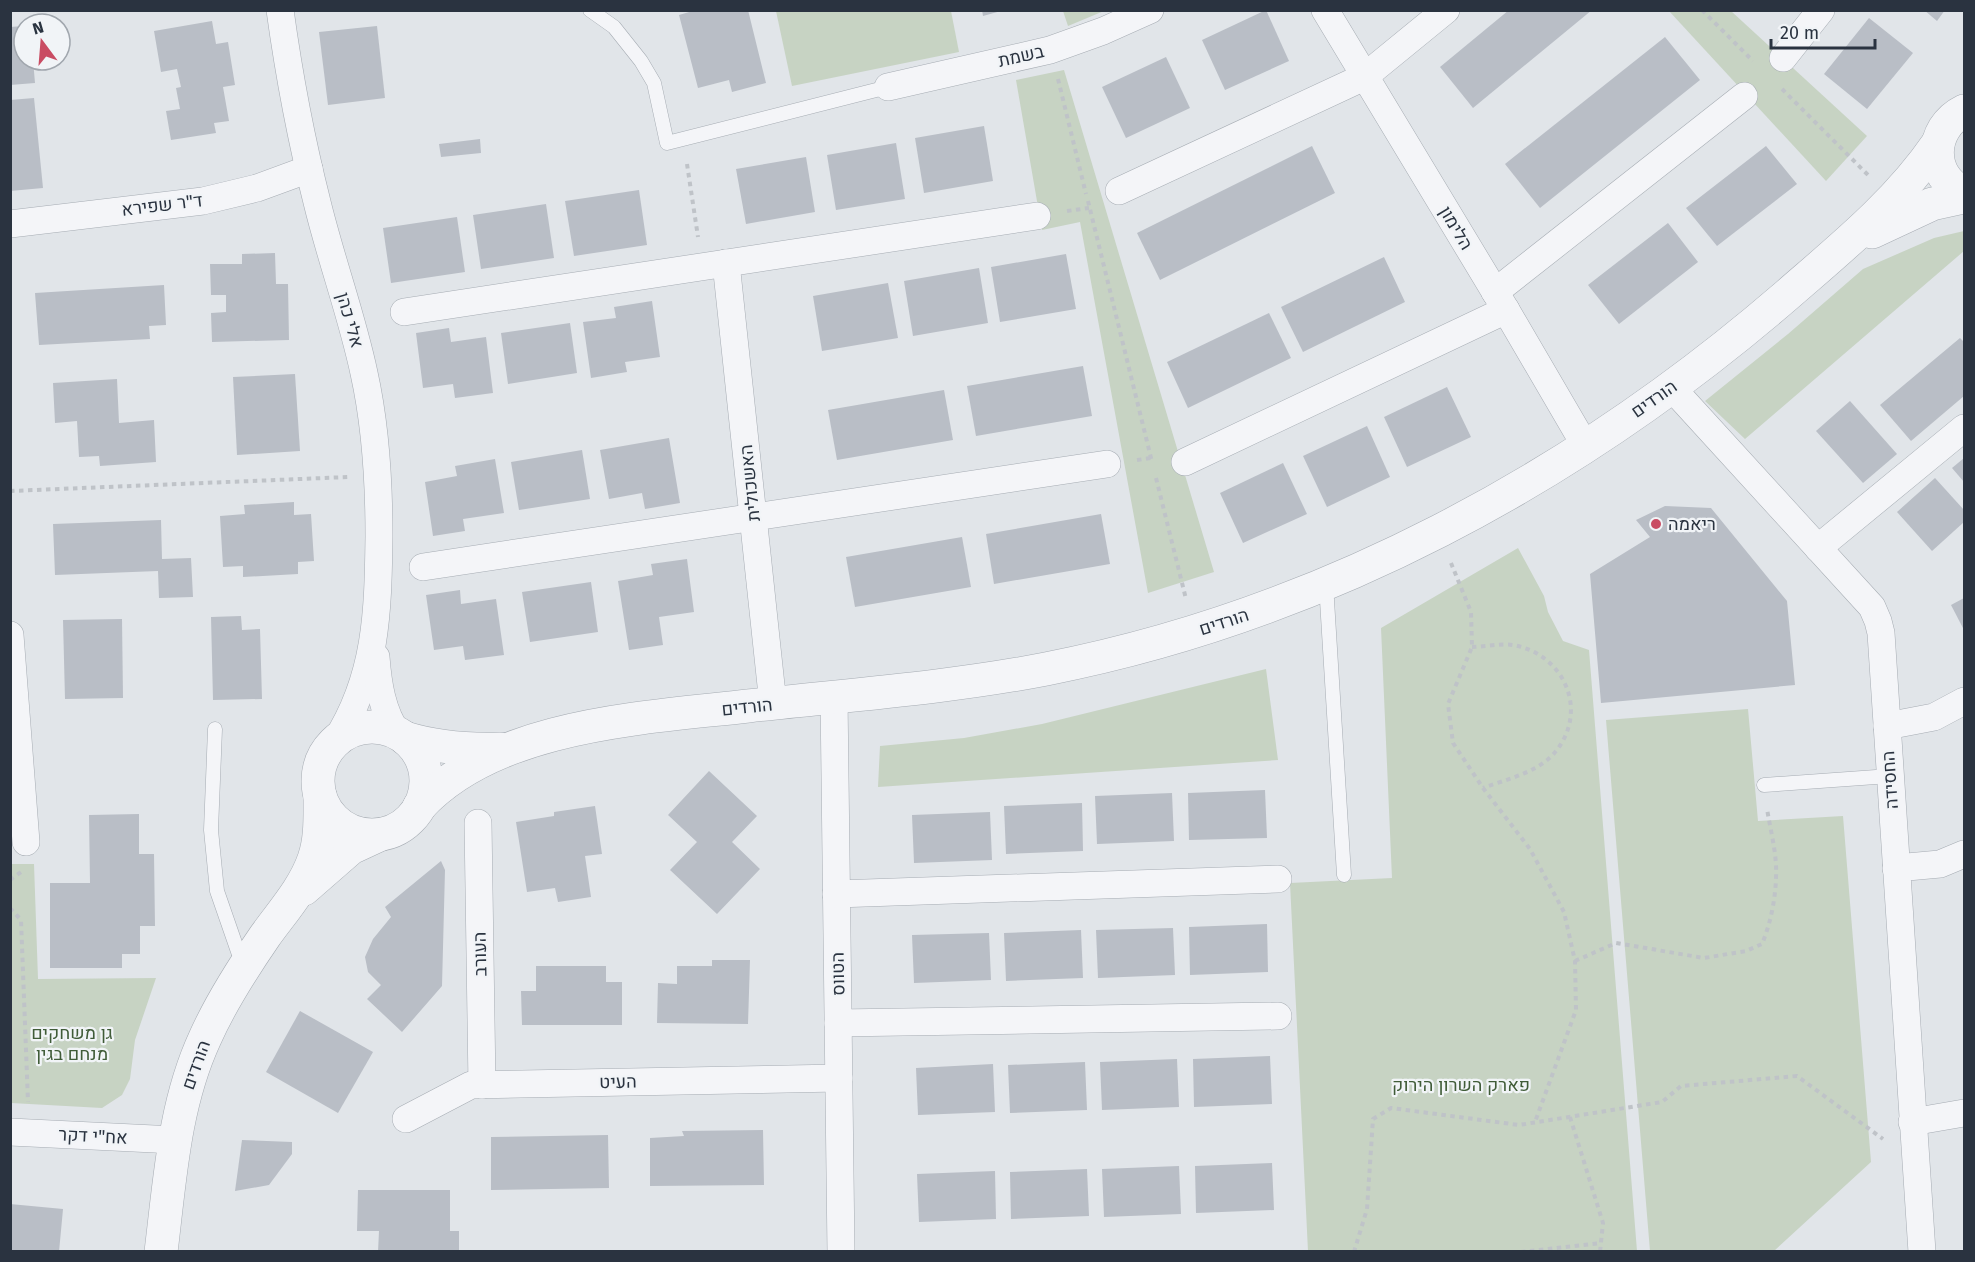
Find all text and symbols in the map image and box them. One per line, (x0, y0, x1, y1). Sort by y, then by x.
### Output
north arrow (12, 12, 72, 72)
scale bar (1771, 12, 1874, 50)
text: N (30, 17, 46, 39)
text: 20 m (1780, 22, 1819, 44)
street label: בשמת (996, 40, 1047, 72)
street label: ד"ר שפירא (120, 189, 204, 221)
street label: הלימון (1434, 202, 1478, 254)
street label: אלי כהן (332, 290, 368, 350)
street label: הורדים (1627, 375, 1681, 423)
street label: האשכולית (735, 443, 765, 523)
place label: ריאמה (1668, 513, 1716, 535)
marker: ריאמה (1649, 517, 1663, 531)
street label: הורדים (1196, 604, 1252, 640)
street label: הורדים (721, 693, 773, 721)
street label: החסידה (1877, 750, 1903, 810)
street label: העורב (469, 931, 491, 977)
street label: הטווס (827, 952, 849, 996)
park label: גן משחקים מנחם בגין (31, 1022, 113, 1065)
street label: הורדים (177, 1037, 215, 1093)
street label: העיט (599, 1071, 637, 1093)
park label: פארק השרון הירוק (1392, 1074, 1530, 1096)
street label: אח"י דקר (58, 1123, 128, 1149)

